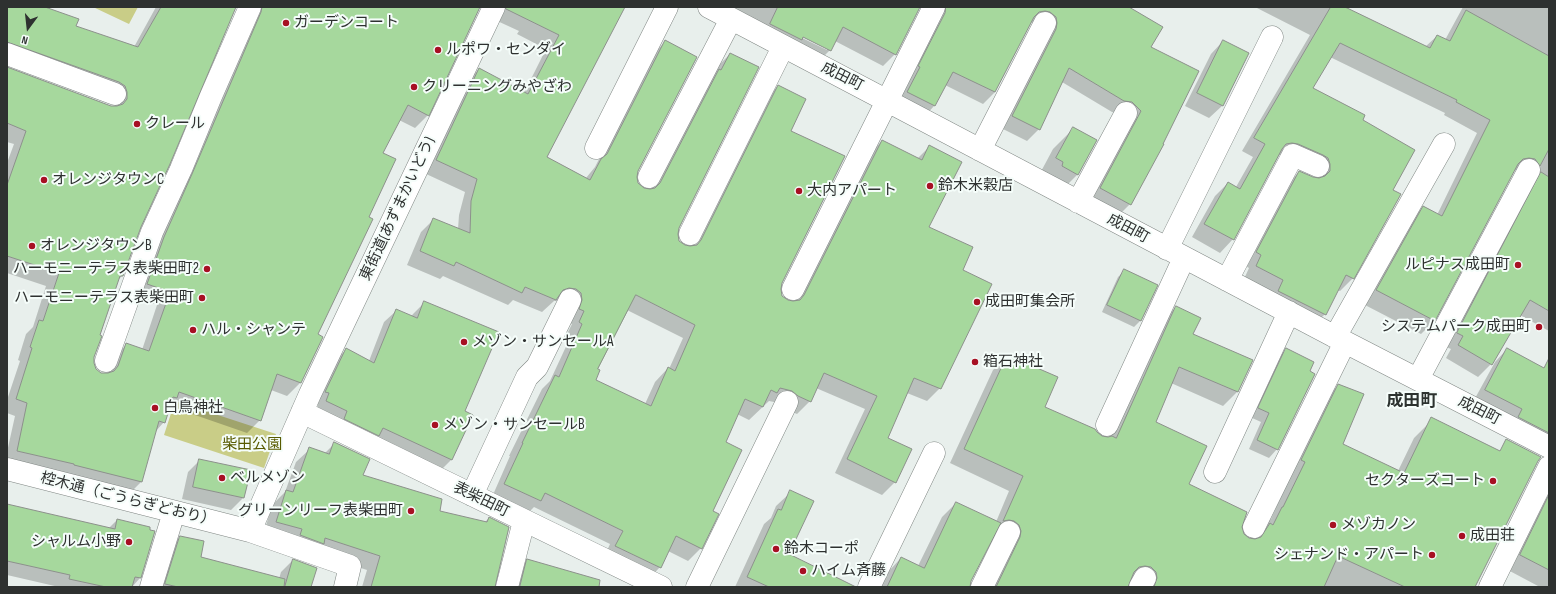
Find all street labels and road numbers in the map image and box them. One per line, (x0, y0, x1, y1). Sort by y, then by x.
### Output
street label: 成田町 (818, 59, 866, 95)
street label: 東街道(あずまかいどう) (357, 134, 439, 284)
street label: 成田町 (1104, 210, 1152, 248)
street label: 成田町 (1455, 393, 1503, 429)
street label: 椌木通（ごうらぎどおり） (38, 469, 218, 531)
street label: 表柴田町 (450, 479, 512, 521)

